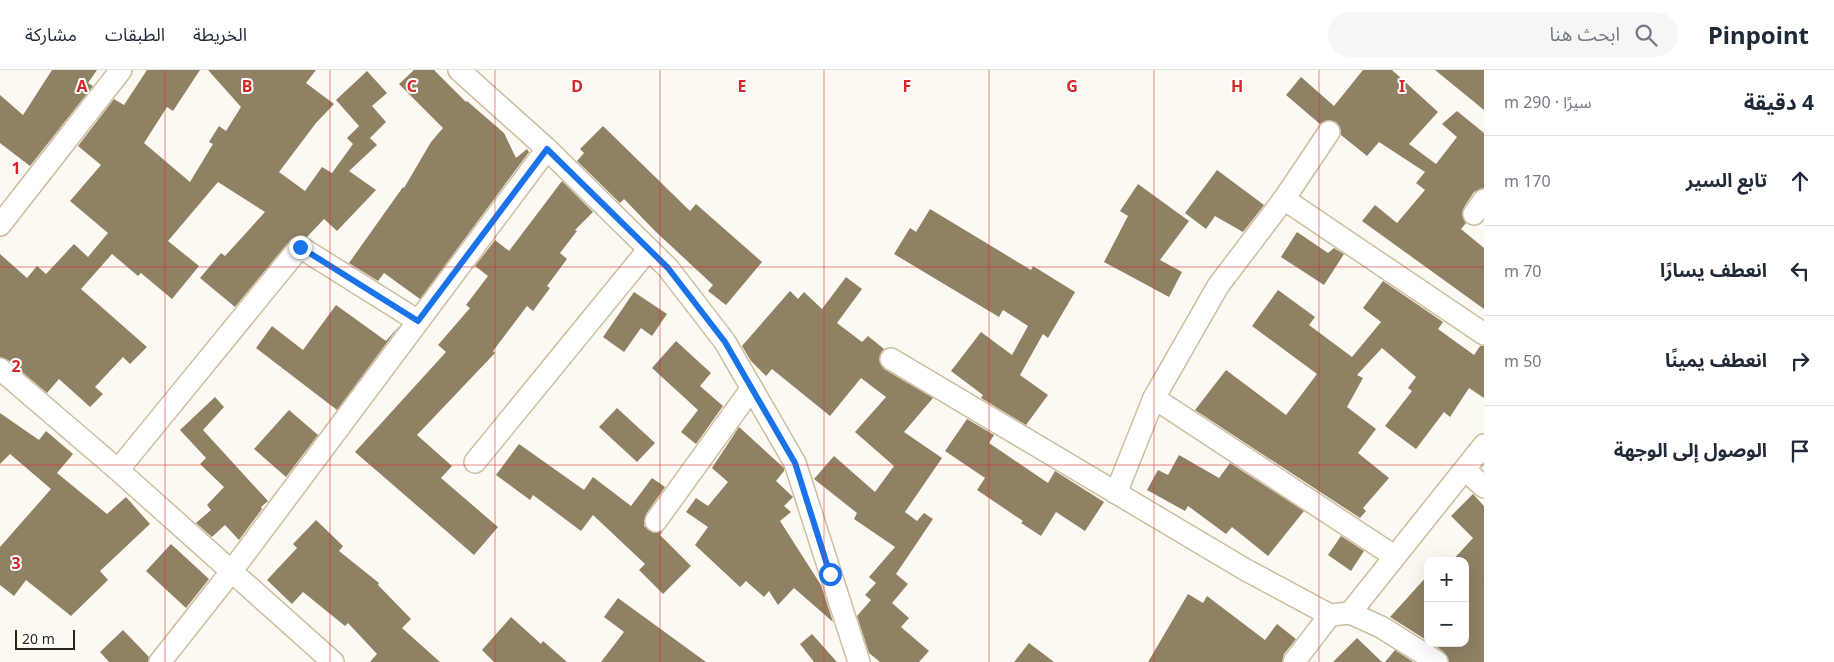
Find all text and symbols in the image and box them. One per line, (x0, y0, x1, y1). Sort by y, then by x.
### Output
search box (1328, 12, 1678, 57)
text: Pinpoint (1708, 18, 1809, 51)
text: ابحث هنا (1550, 21, 1620, 47)
icon: search (1632, 21, 1660, 49)
text: مشاركة (25, 22, 77, 46)
text: الطبقات (105, 22, 165, 46)
text: الخريطة (193, 22, 247, 46)
text: A (76, 75, 88, 97)
text: B (242, 75, 252, 97)
text: C (407, 75, 417, 97)
text: D (571, 75, 583, 97)
text: E (738, 75, 747, 97)
text: F (903, 75, 911, 97)
text: G (1066, 75, 1078, 97)
text: H (1231, 75, 1243, 97)
text: I (1399, 75, 1405, 97)
text: 4 دقيقة (1744, 88, 1814, 116)
text: سيرًا · 290 m (1504, 91, 1591, 113)
text: 1 (11, 157, 21, 179)
text: تابع السير (1686, 167, 1767, 193)
icon: ahead (1786, 167, 1814, 195)
text: 170 m (1504, 170, 1551, 192)
route end (289, 236, 312, 259)
text: انعطف يسارًا (1660, 257, 1767, 283)
icon: left (1786, 257, 1814, 285)
text: 70 m (1504, 260, 1541, 282)
text: انعطف يمينًا (1665, 347, 1767, 373)
icon: right (1786, 347, 1814, 375)
text: 50 m (1504, 350, 1541, 372)
text: 2 (11, 355, 21, 377)
text: الوصول إلى الوجهة (1614, 437, 1767, 463)
icon: arrive (1786, 437, 1814, 465)
text: 3 (11, 552, 21, 574)
map controls (1424, 557, 1469, 647)
button: + (1424, 557, 1469, 602)
route start (819, 563, 842, 586)
button: − (1424, 602, 1469, 647)
scale bar (15, 627, 75, 650)
text: 20 m (22, 629, 55, 648)

